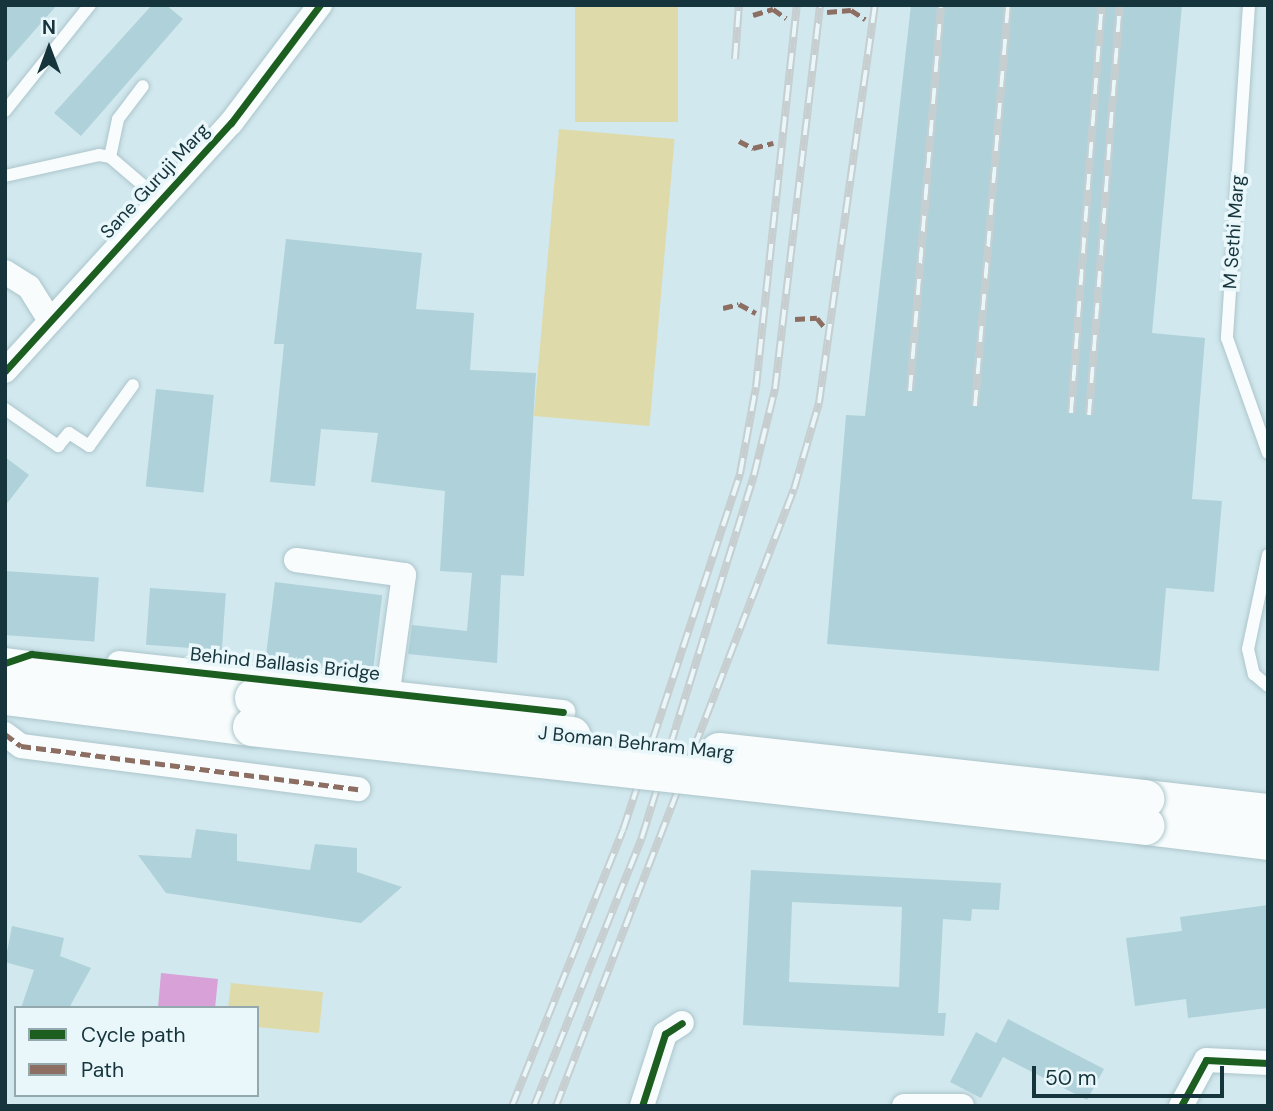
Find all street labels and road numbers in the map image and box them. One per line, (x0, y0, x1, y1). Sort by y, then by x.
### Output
street label: Sane Guruji Marg (96, 119, 214, 243)
street label: M Sethi Marg (1219, 174, 1249, 290)
street label: Behind Ballasis Bridge (189, 643, 381, 685)
street label: J Boman Behram Marg (537, 721, 735, 765)

